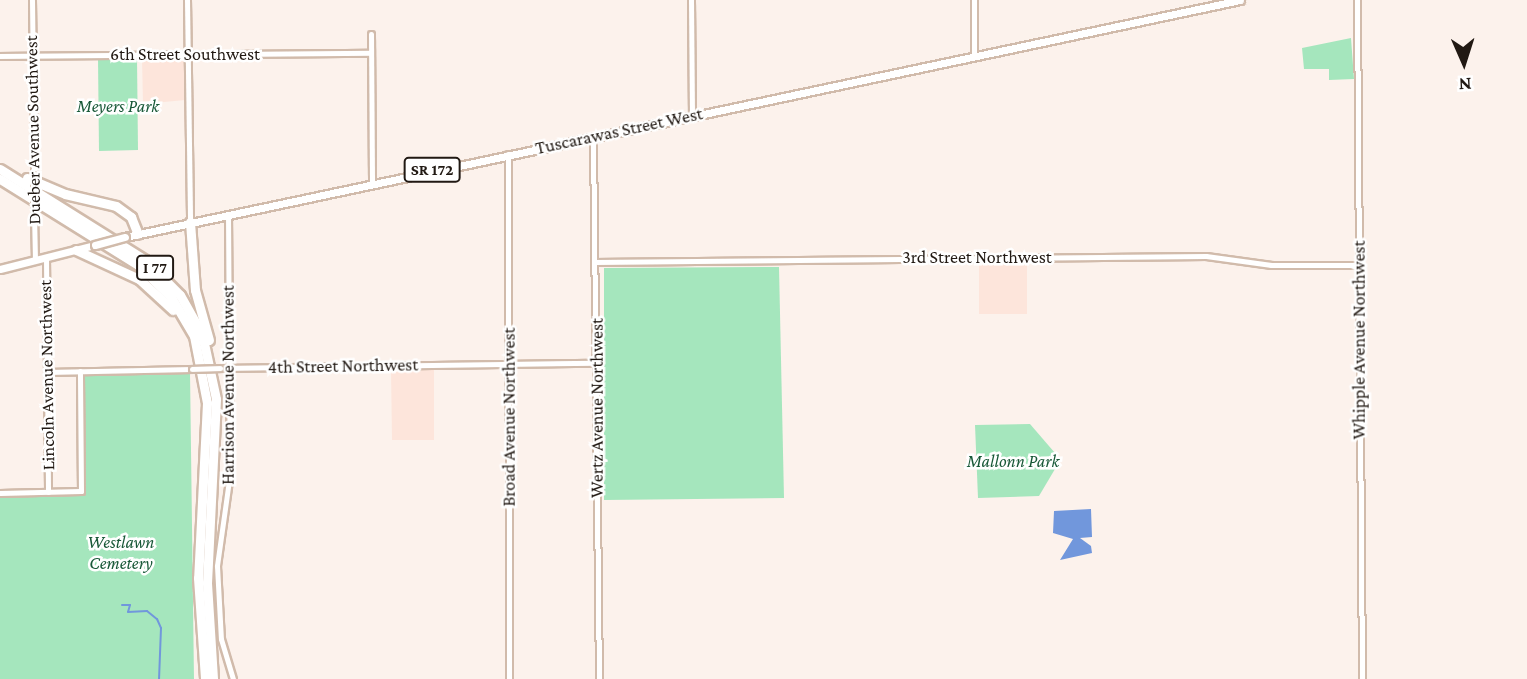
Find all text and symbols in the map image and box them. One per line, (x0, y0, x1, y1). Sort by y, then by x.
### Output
north arrow (1429, 28, 1499, 98)
street label: Dueber Avenue Southwest (21, 35, 45, 225)
street label: 6th Street Southwest (110, 43, 260, 65)
text: N (1458, 74, 1472, 95)
park label: Meyers Park (77, 95, 159, 117)
street label: Tuscarawas Street West (533, 103, 705, 159)
road number: SR 172 (402, 158, 462, 182)
street label: Whipple Avenue Northwest (1348, 241, 1370, 439)
street label: 3rd Street Northwest (902, 246, 1052, 268)
road number: I 77 (136, 256, 174, 280)
street label: Lincoln Avenue Northwest (35, 280, 59, 470)
street label: Harrison Avenue Northwest (217, 285, 239, 485)
street label: Wertz Avenue Northwest (586, 318, 608, 498)
street label: Broad Avenue Northwest (498, 327, 520, 507)
street label: 4th Street Northwest (268, 354, 418, 378)
park label: Mallonn Park (967, 450, 1059, 472)
park label: Westlawn Cemetery (88, 532, 154, 574)

